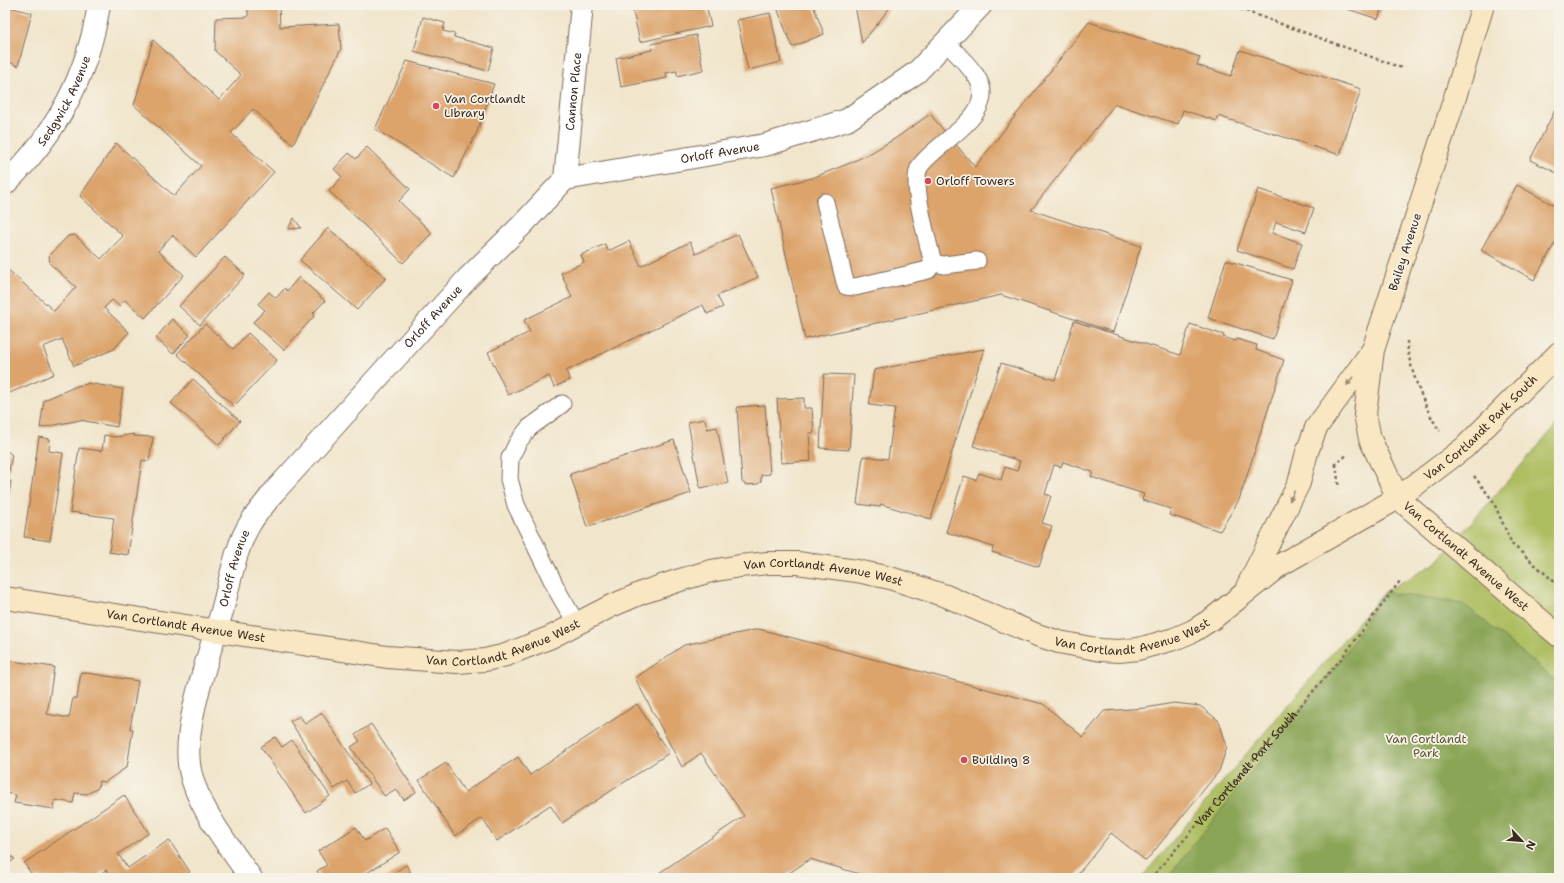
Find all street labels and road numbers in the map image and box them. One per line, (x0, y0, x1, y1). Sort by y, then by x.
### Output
street label: Cannon Place (562, 51, 585, 131)
street label: Sedgwick Avenue (34, 53, 94, 149)
street label: Orloff Avenue (679, 138, 761, 167)
street label: Bailey Avenue (1385, 211, 1425, 293)
street label: Orloff Avenue (400, 281, 466, 352)
street label: Van Cortlandt Park South (1421, 371, 1541, 484)
street label: Van Cortlandt Avenue West (1400, 498, 1532, 615)
street label: Orloff Avenue (215, 526, 254, 609)
street label: Van Cortlandt Avenue West (743, 555, 905, 590)
street label: Van Cortlandt Avenue West (105, 606, 267, 646)
street label: Van Cortlandt Avenue West (1052, 614, 1213, 659)
street label: Van Cortlandt Avenue West (425, 615, 583, 670)
street label: Van Cortlandt Park South (1191, 707, 1301, 830)

